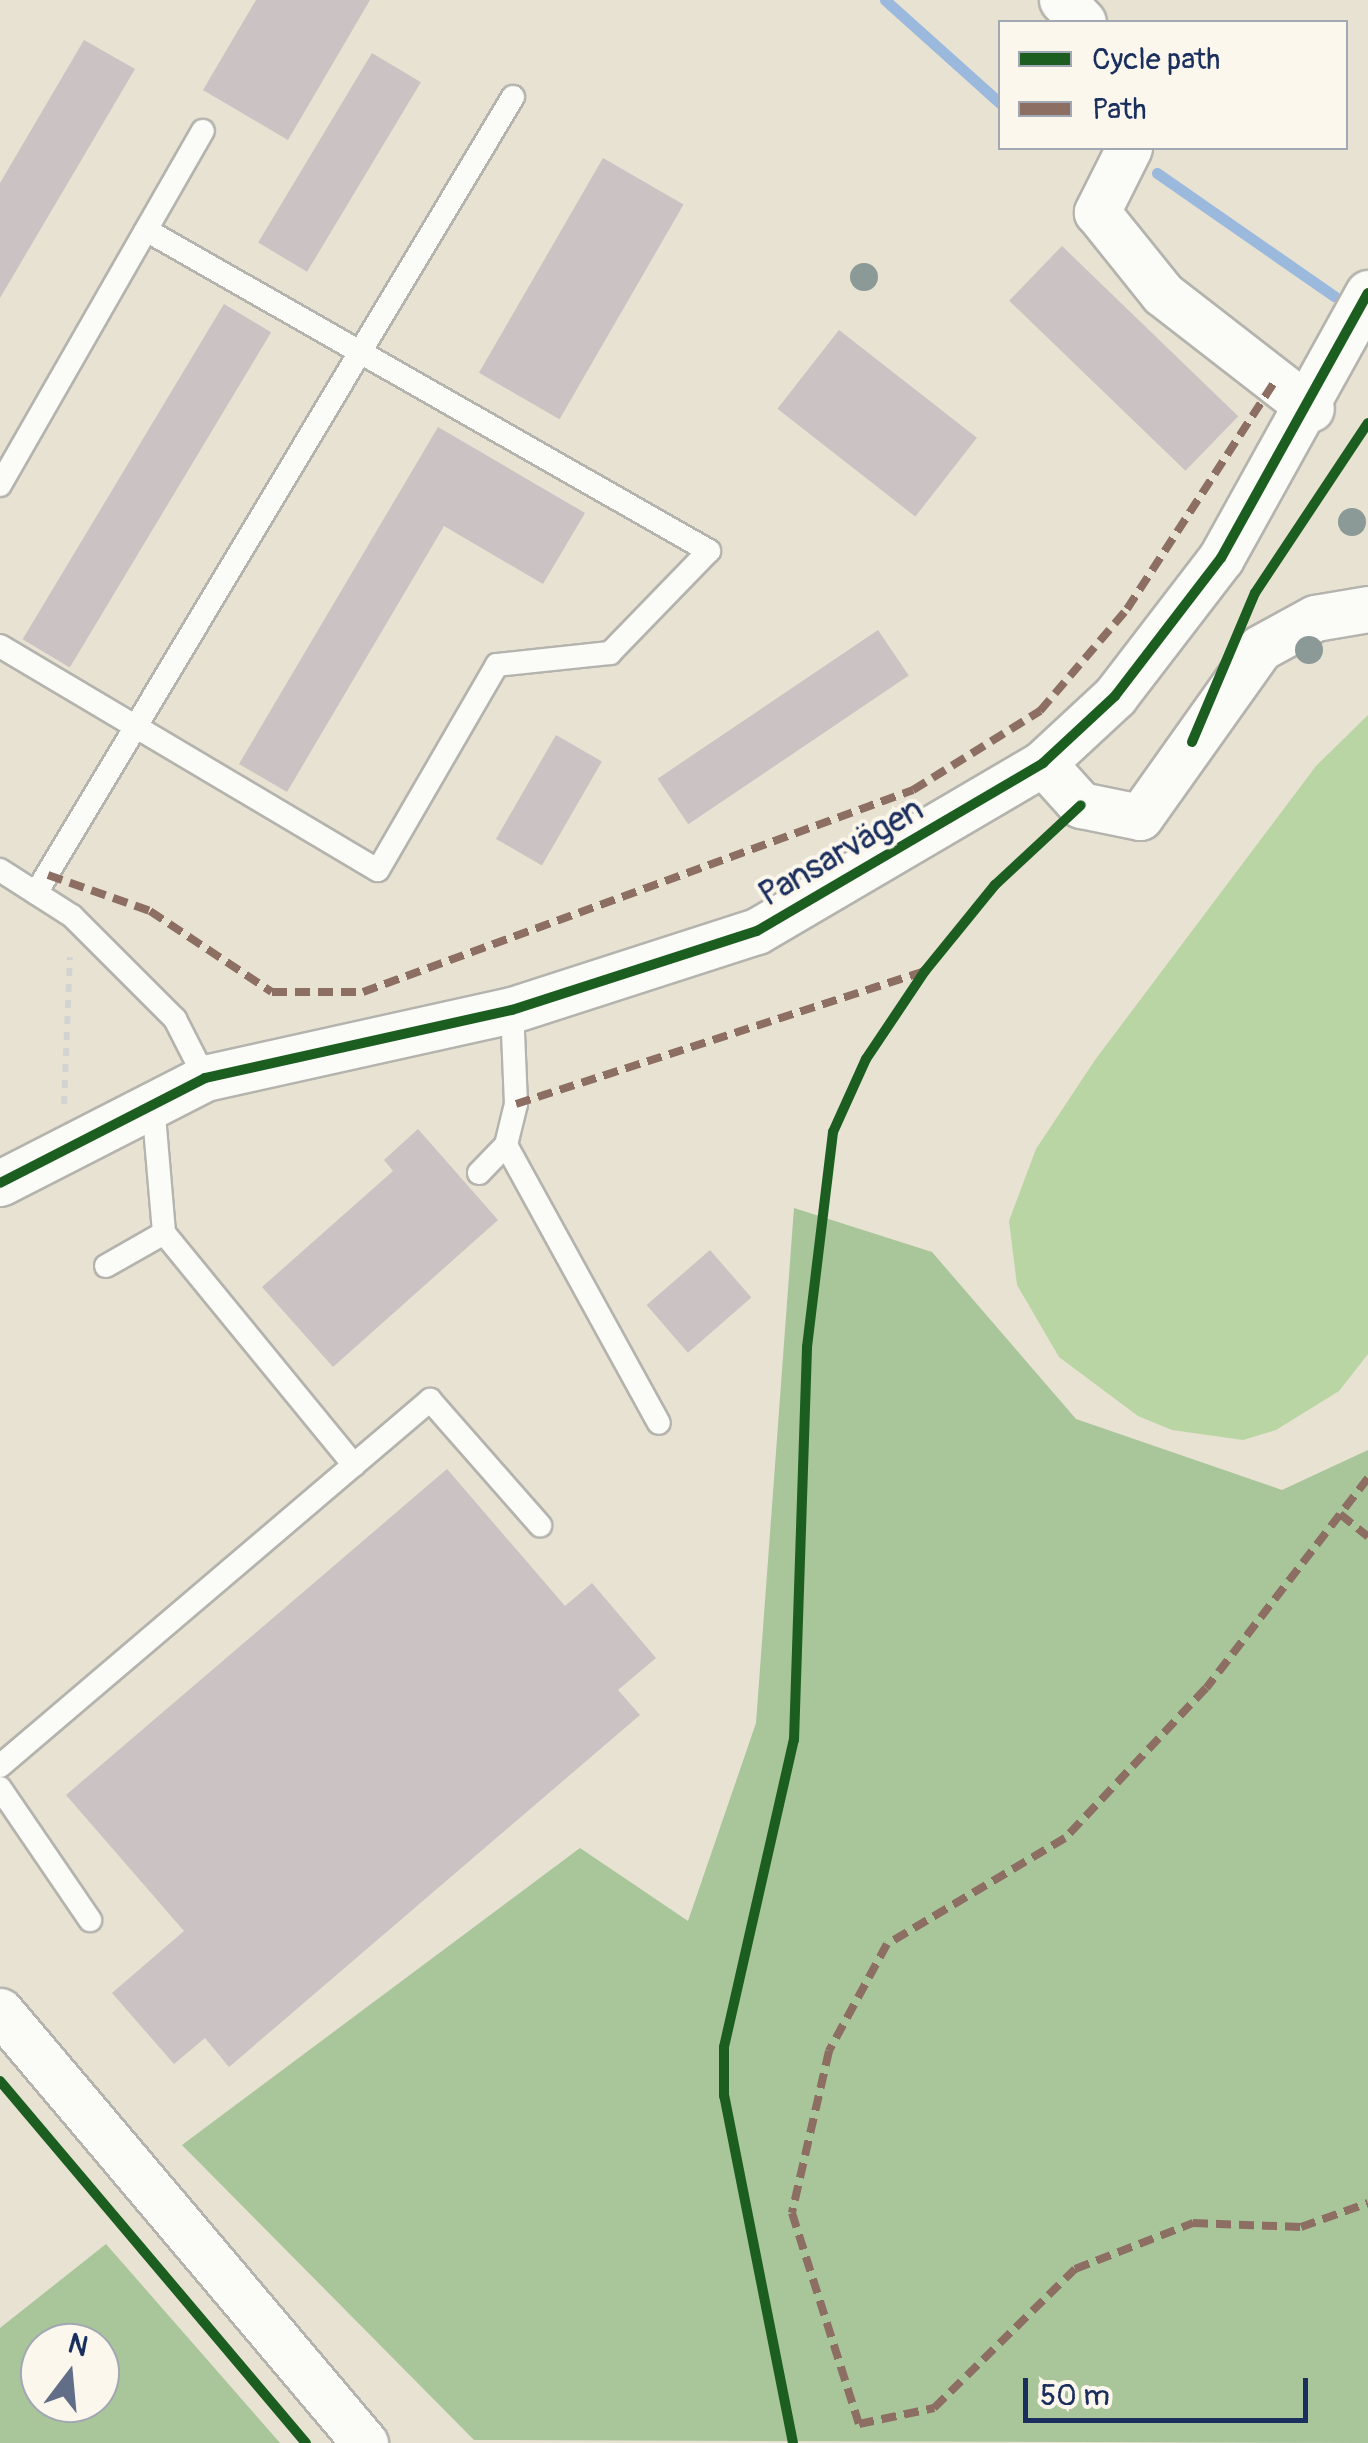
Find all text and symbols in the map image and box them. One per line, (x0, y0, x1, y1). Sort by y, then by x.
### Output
legend (998, 20, 1348, 150)
text: Cycle path (1092, 41, 1220, 78)
text: Path (1092, 91, 1147, 128)
street label: Pansarvägen (751, 788, 931, 916)
north arrow (20, 2323, 120, 2423)
text: N (64, 2326, 92, 2365)
scale bar (1028, 2358, 1313, 2420)
text: 50 m (1040, 2377, 1110, 2414)

